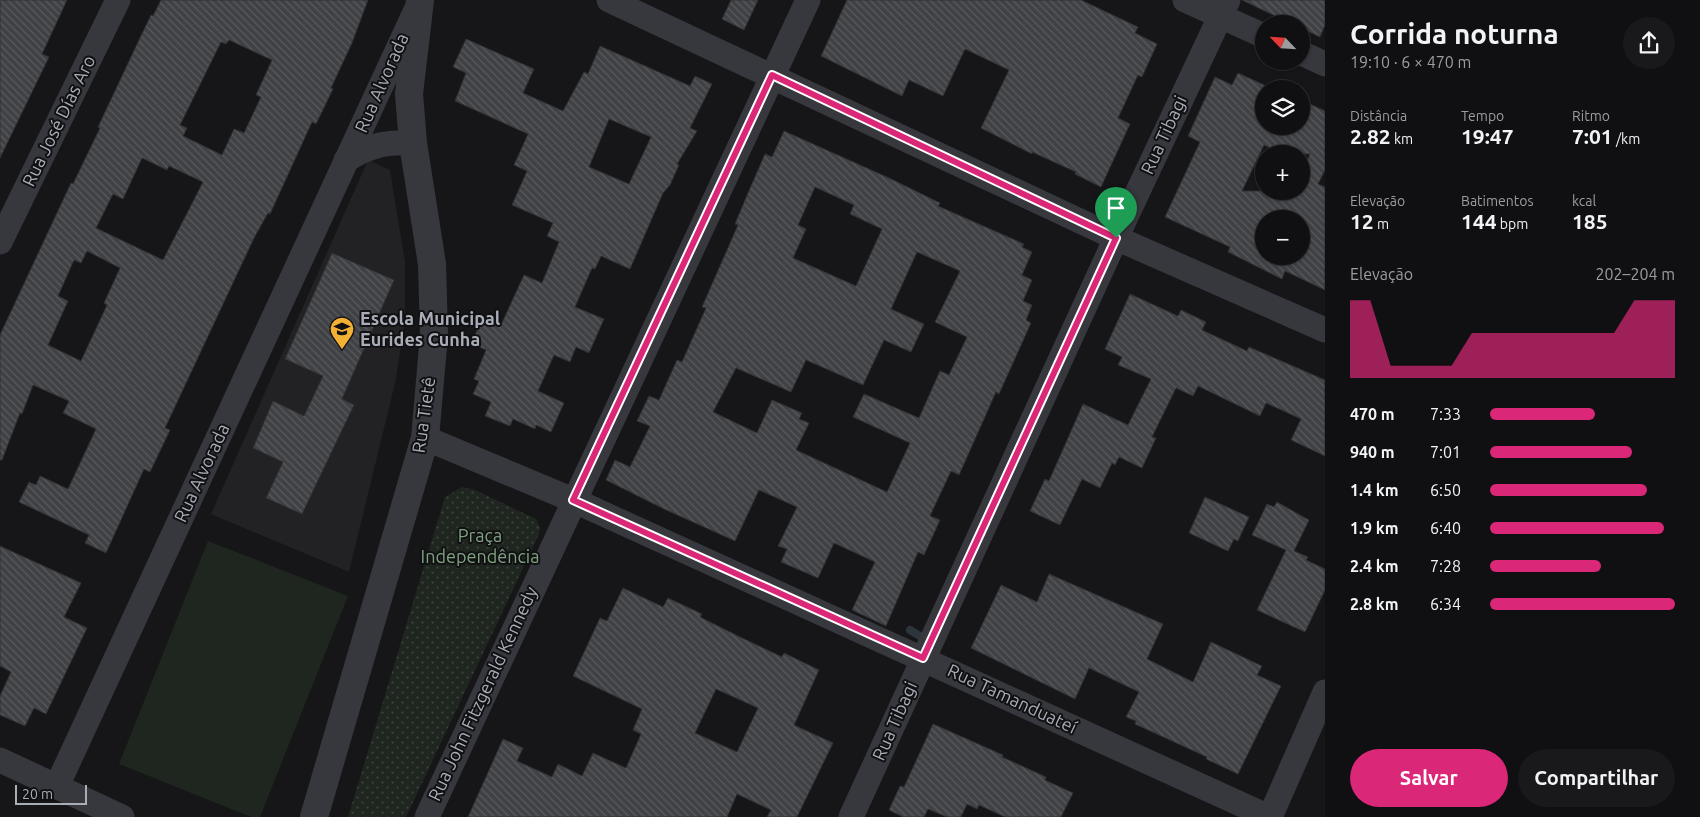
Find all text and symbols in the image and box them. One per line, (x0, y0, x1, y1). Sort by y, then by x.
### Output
north arrow (1255, 15, 1310, 70)
map controls (1255, 15, 1310, 265)
button: share (1623, 17, 1675, 69)
text: Corrida noturna (1350, 18, 1559, 49)
street label: Rua Alvorada (350, 30, 412, 135)
street label: Rua José Días Aro (18, 52, 99, 189)
text: 19:10 · 6 × 470 m (1350, 53, 1471, 71)
button: layers (1255, 80, 1310, 135)
street label: Rua Tibagi (1136, 92, 1190, 177)
text: Distância (1350, 108, 1407, 124)
text: Tempo (1461, 108, 1504, 124)
text: Ritmo (1572, 108, 1610, 124)
text: 2.82 (1350, 124, 1391, 148)
text: 19:47 (1461, 124, 1514, 148)
text: 7:01 (1572, 124, 1613, 148)
text: km (1391, 131, 1413, 147)
text: /km (1613, 131, 1640, 147)
button: + (1255, 145, 1310, 200)
pin (1095, 187, 1137, 238)
text: Elevação (1350, 193, 1405, 209)
text: Batimentos (1461, 193, 1534, 209)
text: kcal (1572, 193, 1596, 209)
icon: arrive (1102, 194, 1130, 222)
text: 12 (1350, 209, 1374, 233)
text: 144 (1461, 209, 1497, 233)
text: 185 (1572, 209, 1608, 233)
button: − (1255, 210, 1310, 265)
text: m (1374, 216, 1389, 232)
text: bpm (1497, 216, 1528, 232)
text: Elevação (1350, 265, 1413, 283)
text: 202–204 m (1595, 265, 1675, 283)
place label: Escola Municipal Eurides Cunha (360, 308, 501, 349)
school or university icon: Escola Municipal Eurides Cunha (329, 316, 355, 350)
street label: Rua Tietê (408, 376, 438, 454)
text: 470 m (1350, 405, 1395, 423)
text: 7:33 (1430, 405, 1461, 423)
street label: Rua Alvorada (170, 420, 233, 525)
text: 940 m (1350, 443, 1395, 461)
text: 7:01 (1430, 443, 1461, 461)
text: 1.4 km (1350, 481, 1399, 499)
text: 6:50 (1430, 481, 1461, 499)
text: 1.9 km (1350, 519, 1399, 537)
text: 6:40 (1430, 519, 1461, 537)
park label: Praça Independência (421, 525, 539, 566)
text: 2.4 km (1350, 557, 1399, 575)
text: 7:28 (1430, 557, 1461, 575)
street label: Rua John Fitzgerald Kennedy (424, 583, 541, 804)
text: 2.8 km (1350, 595, 1399, 613)
text: 6:34 (1430, 595, 1461, 613)
street label: Rua Tamanduateí (945, 659, 1081, 737)
street label: Rua Tibagi (868, 678, 920, 763)
button: Salvar (1350, 749, 1508, 807)
button: Compartilhar (1518, 749, 1675, 807)
scale bar (15, 782, 88, 805)
text: 20 m (22, 786, 53, 802)

